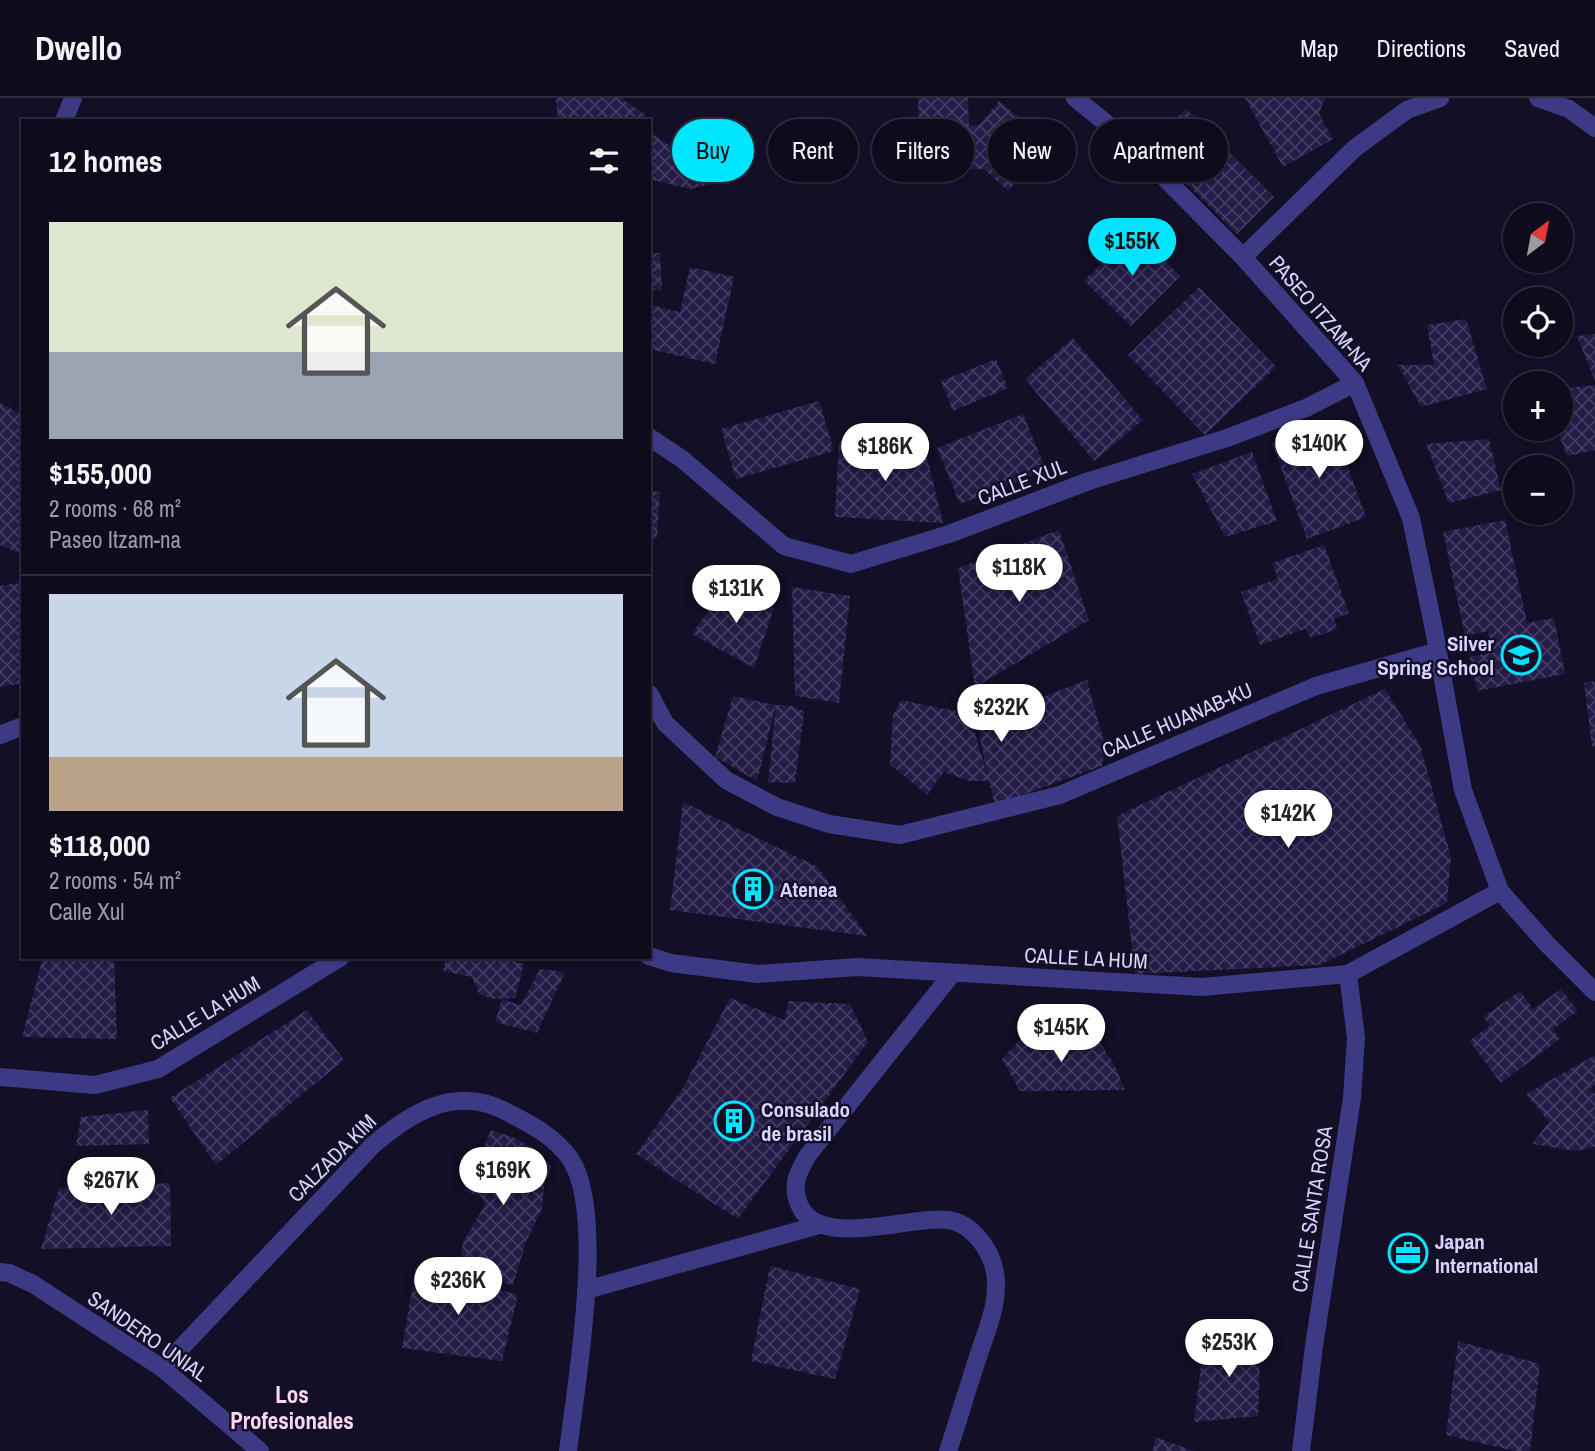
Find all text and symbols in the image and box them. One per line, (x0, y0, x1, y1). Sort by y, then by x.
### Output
text: Dwello (35, 26, 122, 70)
text: Map (1300, 32, 1338, 64)
text: Directions (1376, 32, 1466, 64)
text: Saved (1504, 32, 1560, 64)
chip: Buy (672, 119, 754, 182)
chip: Rent (768, 119, 858, 182)
chip: Filters (872, 119, 974, 182)
chip: New (988, 119, 1076, 182)
chip: Apartment (1090, 119, 1228, 182)
text: 12 homes (49, 141, 163, 181)
icon: filters (585, 142, 623, 180)
north arrow (1503, 203, 1573, 273)
map controls (1503, 203, 1573, 525)
pin: $155K (1083, 218, 1181, 278)
text: $155K (1104, 225, 1160, 256)
street label: PASEO ITZAM-NA (1263, 249, 1380, 377)
icon: home (273, 268, 399, 394)
button: locate (1503, 287, 1573, 357)
button: + (1503, 371, 1573, 441)
pin: $140K (1270, 420, 1368, 480)
pin: $186K (836, 424, 934, 483)
text: $140K (1291, 427, 1347, 458)
text: $186K (857, 430, 913, 461)
street label: CALLE XUL (973, 452, 1071, 512)
text: $155,000 (49, 453, 152, 493)
button: − (1503, 455, 1573, 525)
text: 2 rooms · 68 m² (49, 493, 181, 524)
text: Paseo Itzam-na (49, 524, 181, 555)
pin: $118K (970, 545, 1068, 604)
text: $118K (992, 551, 1046, 582)
pin: $131K (687, 566, 785, 625)
text: $131K (708, 572, 764, 603)
place label: Silver Spring School (1377, 629, 1494, 682)
school or university icon: Silver Spring School (1500, 634, 1542, 676)
icon: home (273, 640, 399, 766)
street label: CALLE HUANAB-KU (1097, 675, 1257, 765)
pin: $232K (952, 684, 1050, 744)
text: $232K (973, 691, 1029, 722)
pin: $142K (1239, 790, 1337, 850)
text: $142K (1260, 797, 1316, 828)
text: $118,000 (49, 825, 150, 865)
text: 2 rooms · 54 m² (49, 865, 181, 896)
building icon: Atenea (732, 868, 774, 910)
place label: Atenea (780, 875, 838, 904)
text: Calle Xul (49, 896, 124, 927)
street label: CALLE LA HUM (1024, 940, 1148, 976)
street label: CALLE LA HUM (145, 969, 265, 1057)
pin: $145K (1012, 1004, 1110, 1064)
text: $145K (1033, 1011, 1089, 1042)
place label: Consulado de brasil (761, 1095, 850, 1148)
building icon: Consulado de brasil (713, 1100, 755, 1142)
street label: CALZADA KIM (281, 1107, 383, 1209)
street label: CALLE SANTA ROSA (1285, 1123, 1340, 1294)
pin: $169K (454, 1148, 552, 1207)
text: $169K (475, 1154, 531, 1185)
pin: $267K (62, 1158, 160, 1217)
text: $267K (83, 1164, 139, 1195)
place label: Japan International (1435, 1227, 1538, 1280)
office icon: Japan International (1387, 1232, 1429, 1274)
pin: $236K (409, 1258, 507, 1317)
text: $236K (430, 1264, 486, 1295)
street label: SANDERO UNIAL (82, 1284, 214, 1388)
pin: $253K (1180, 1320, 1278, 1379)
text: $253K (1201, 1326, 1257, 1357)
district label: Los Profesionales (230, 1379, 354, 1436)

